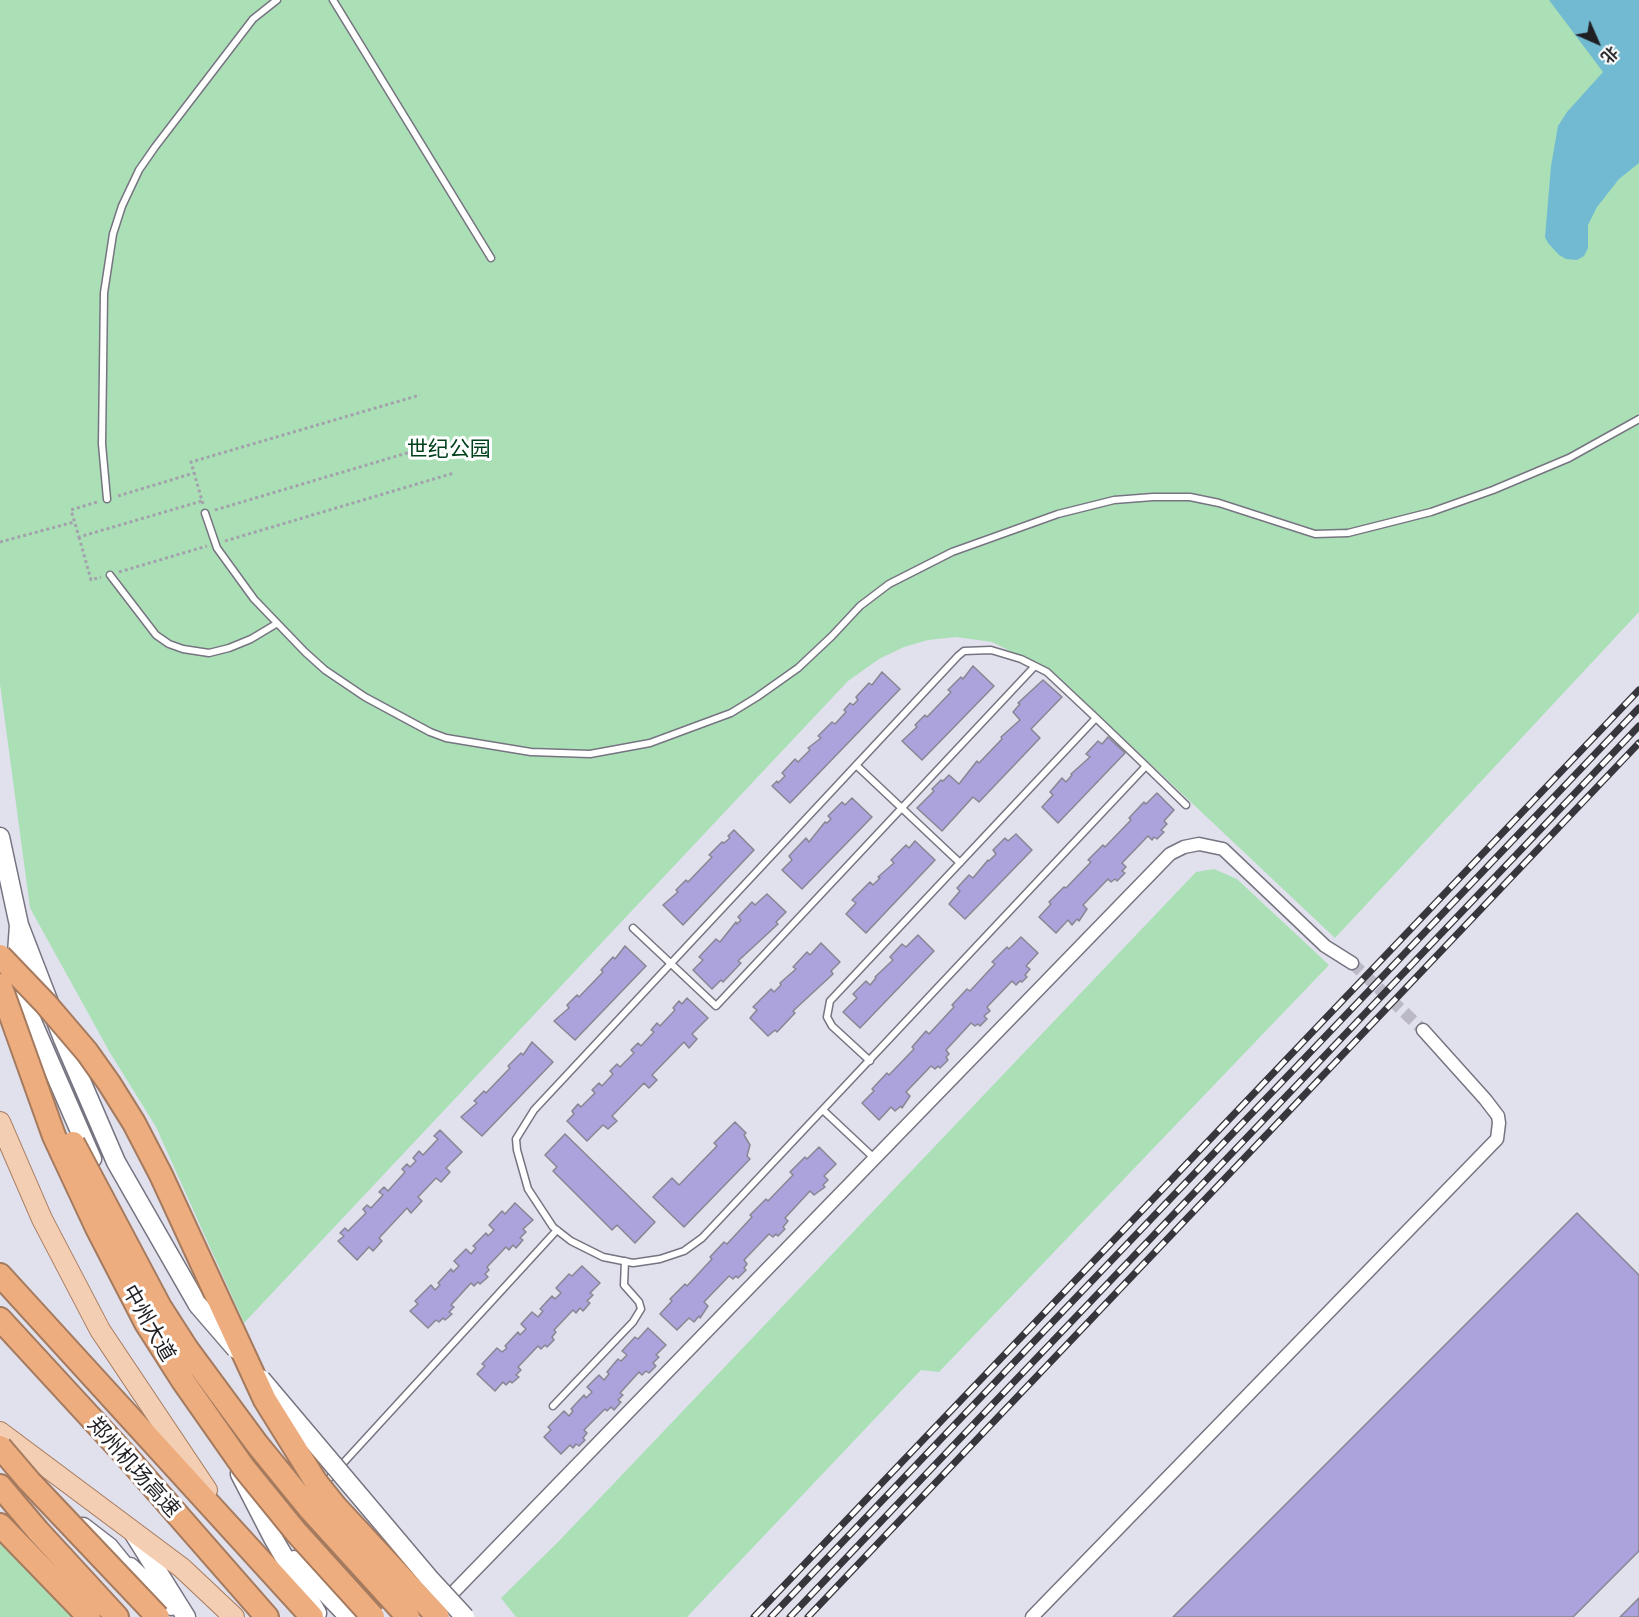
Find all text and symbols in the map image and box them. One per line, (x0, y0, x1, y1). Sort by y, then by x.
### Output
north arrow (1567, 12, 1627, 72)
text: 北 (1598, 43, 1622, 67)
park label: 世纪公园 (407, 436, 491, 462)
street label: 中州大道 (117, 1280, 181, 1366)
street label: 郑州机场高速 (82, 1412, 186, 1522)

